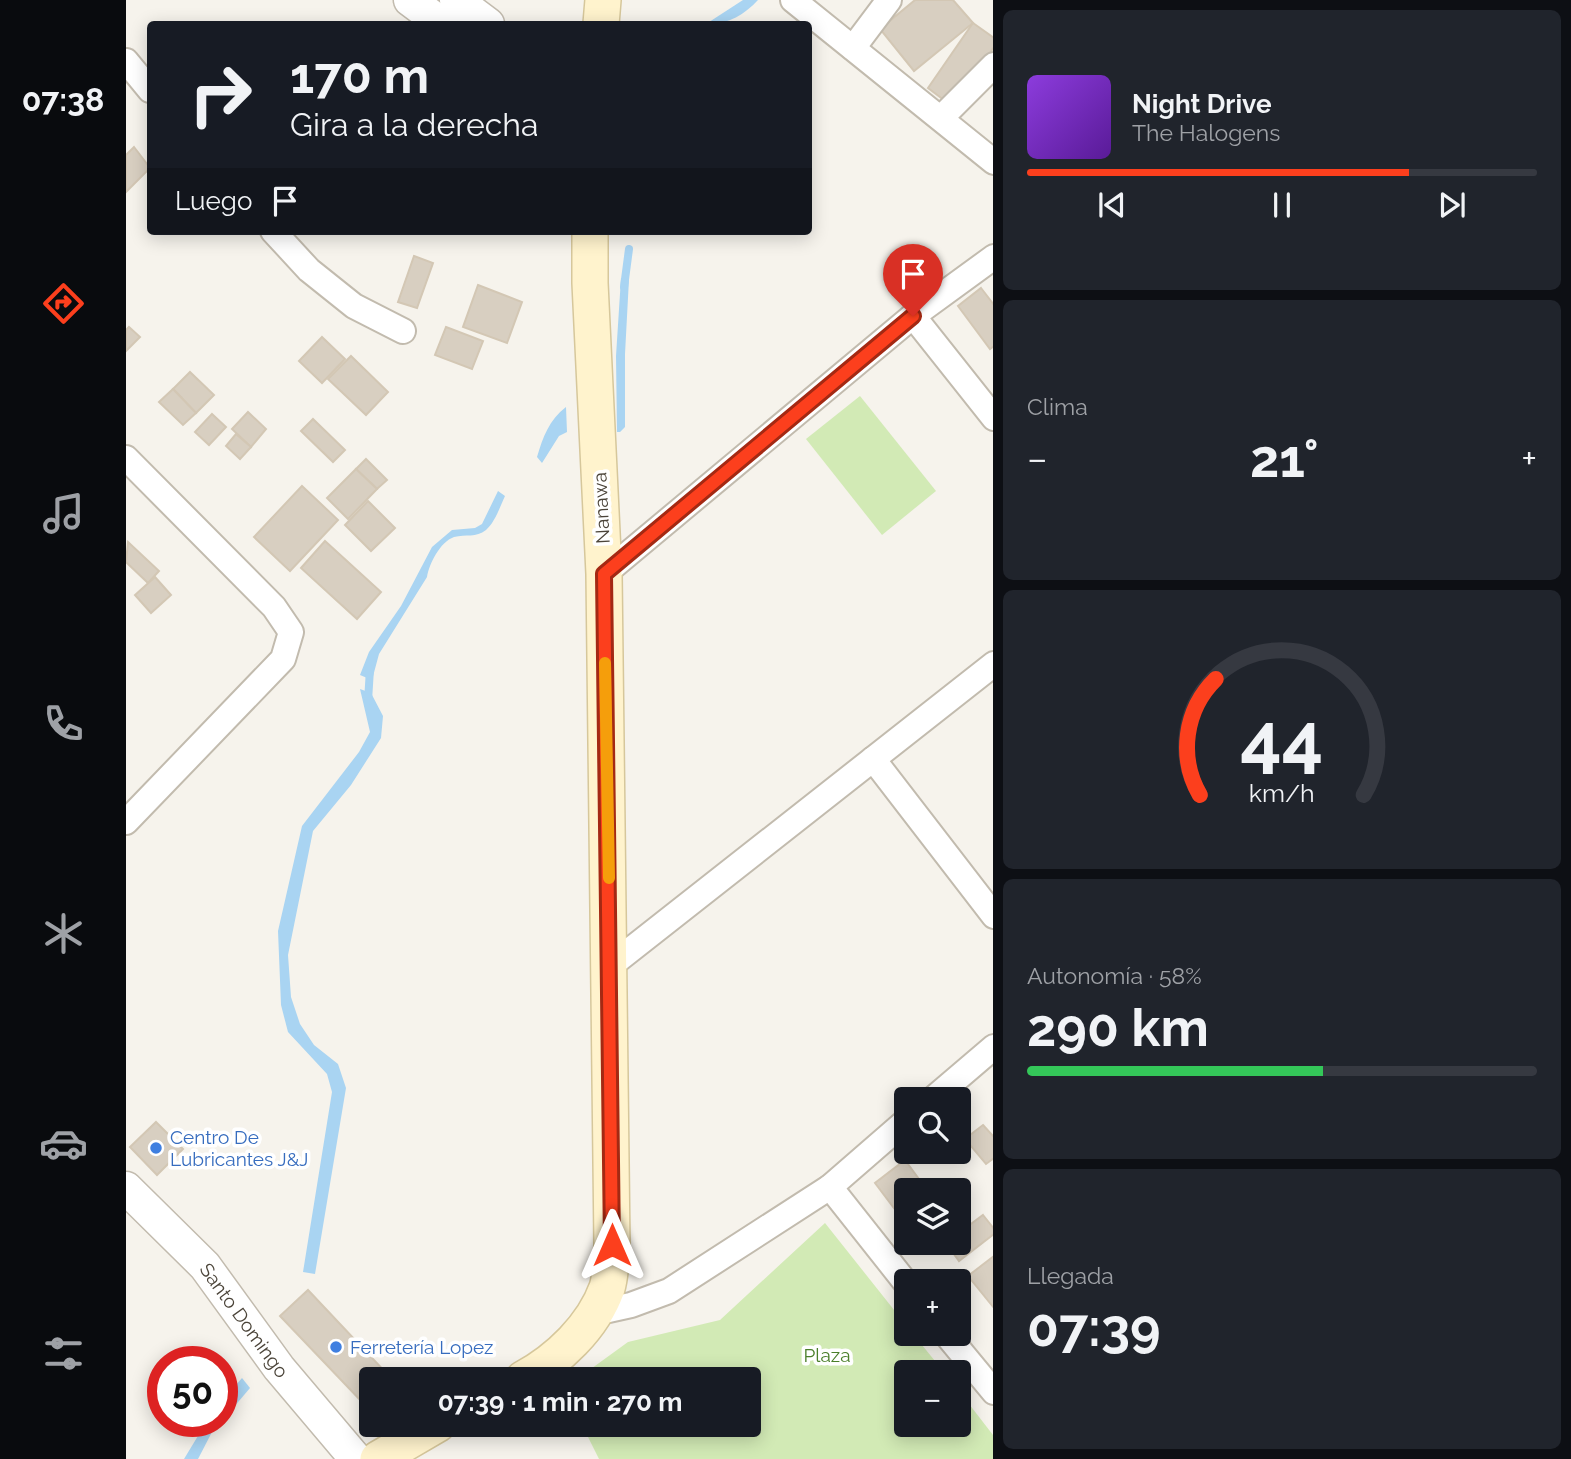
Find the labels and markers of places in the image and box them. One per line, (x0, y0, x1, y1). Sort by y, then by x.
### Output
pin (883, 244, 943, 316)
place label: Centro De Lubricantes J&J (170, 1126, 308, 1170)
marker: Centro De Lubricantes J&J (148, 1140, 164, 1156)
place label: Ferretería Lopez (350, 1336, 493, 1358)
marker: Ferretería Lopez (328, 1339, 344, 1355)

